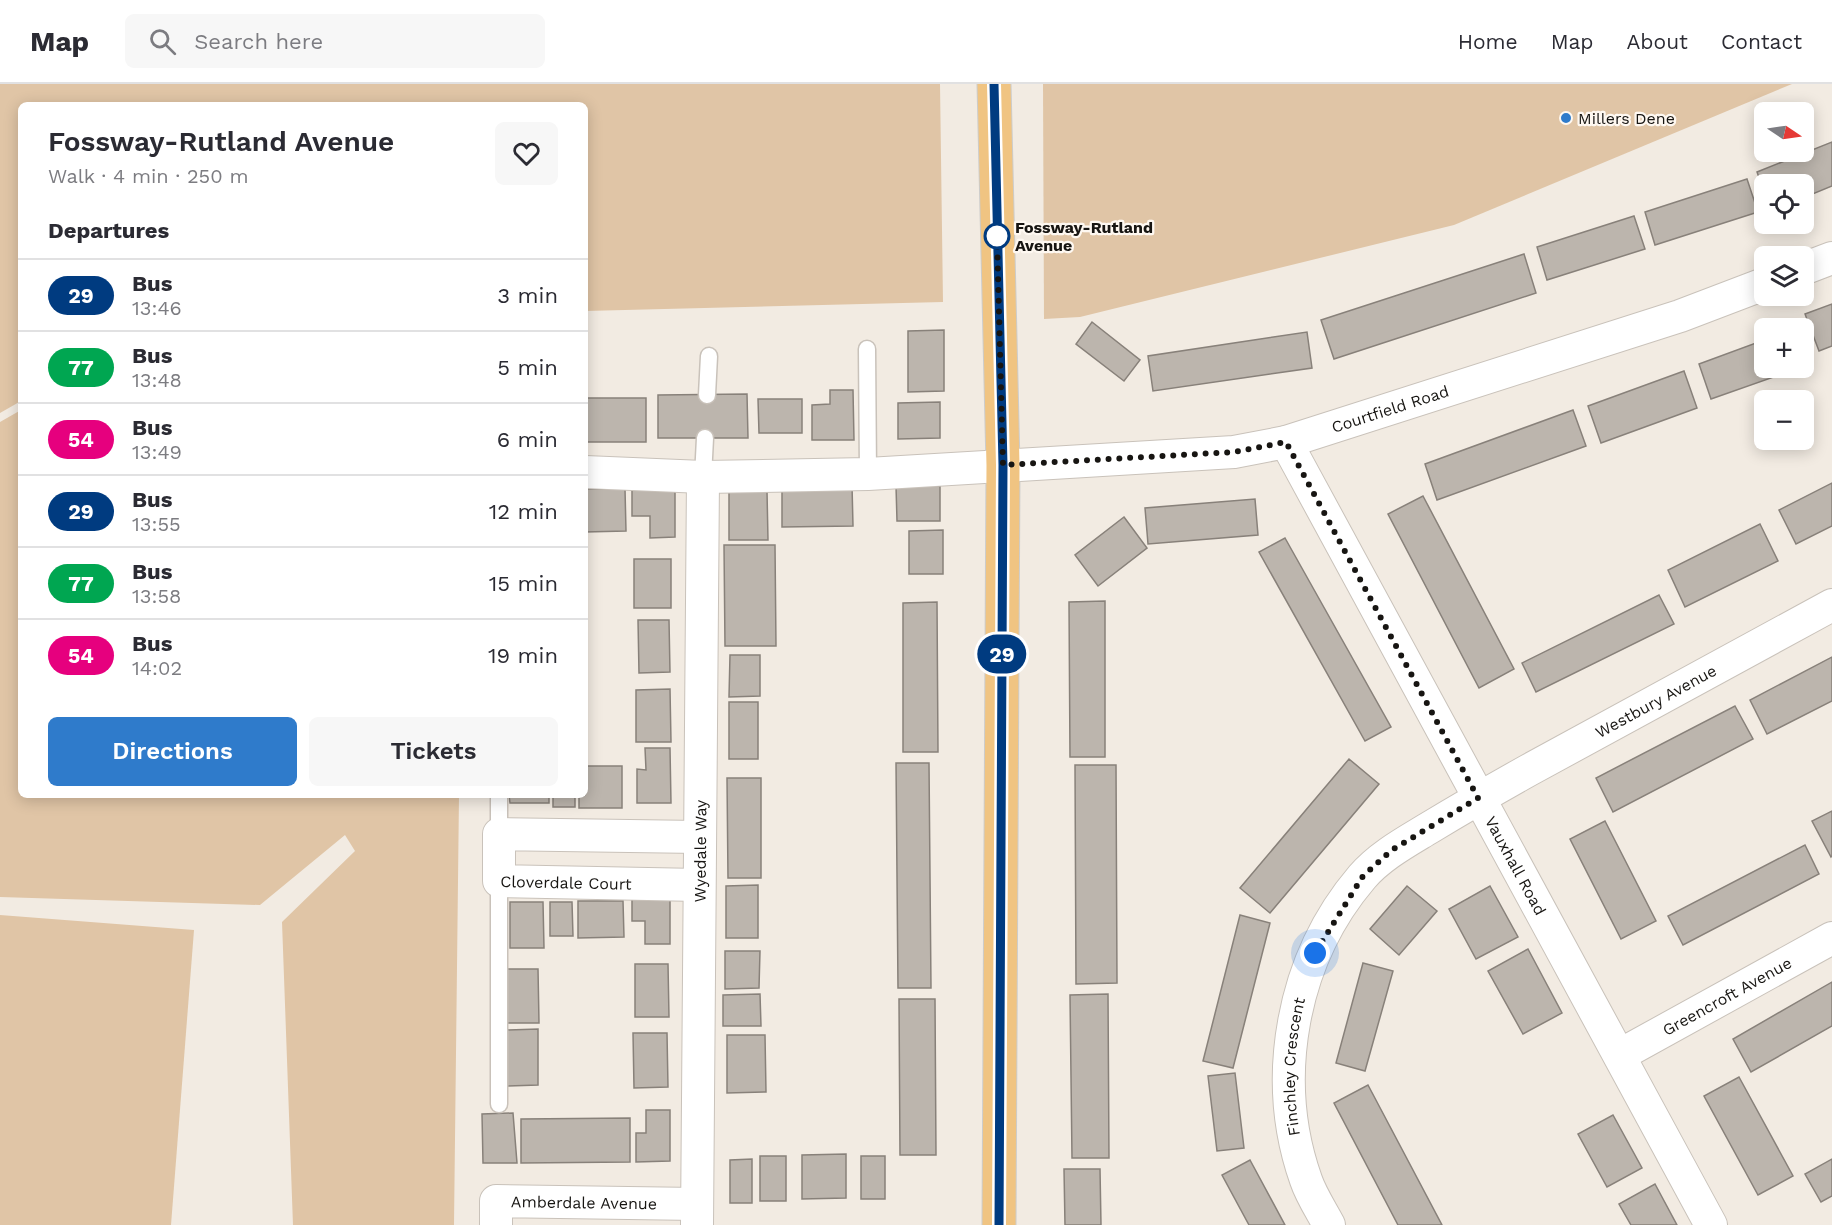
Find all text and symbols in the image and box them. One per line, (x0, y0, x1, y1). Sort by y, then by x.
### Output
search box (125, 14, 545, 68)
text: Map (30, 25, 89, 58)
icon: search (146, 25, 179, 58)
text: Search here (194, 29, 323, 54)
text: Home (1458, 29, 1518, 54)
text: Map (1551, 29, 1594, 54)
text: About (1627, 29, 1688, 54)
text: Contact (1721, 29, 1802, 54)
north arrow (1754, 102, 1814, 162)
map controls (1754, 102, 1814, 450)
place label: Millers Dene (1578, 109, 1675, 128)
marker: Millers Dene (1559, 111, 1573, 125)
button: heart (495, 122, 558, 185)
text: Fossway-Rutland Avenue (48, 125, 394, 158)
text: Walk · 4 min · 250 m (48, 164, 249, 188)
button: locate (1754, 174, 1814, 234)
text: Departures (48, 218, 169, 243)
place label: Fossway-Rutland Avenue (1015, 218, 1153, 255)
marker: Fossway-Rutland Avenue (984, 223, 1010, 249)
button: layers (1754, 246, 1814, 306)
text: Bus (132, 271, 172, 296)
text: 29 (68, 283, 94, 308)
text: 3 min (497, 283, 558, 308)
text: 13:46 (132, 296, 182, 320)
button: + (1754, 318, 1814, 378)
text: Bus (132, 343, 172, 368)
text: 77 (68, 355, 94, 380)
text: 5 min (497, 355, 558, 380)
text: 13:48 (132, 368, 182, 392)
street label: Courtfield Road (1329, 381, 1451, 436)
button: − (1754, 390, 1814, 450)
text: Bus (132, 415, 172, 440)
text: 54 (68, 427, 94, 452)
text: 6 min (497, 427, 558, 452)
text: 13:49 (132, 440, 182, 464)
text: Bus (132, 487, 172, 512)
text: 29 (68, 499, 94, 524)
text: 12 min (489, 499, 558, 524)
text: 13:55 (132, 512, 181, 536)
text: Bus (132, 559, 172, 584)
text: 77 (68, 571, 94, 596)
text: 15 min (489, 571, 558, 596)
text: 13:58 (132, 584, 181, 608)
text: Bus (132, 631, 172, 656)
line badge: 29 (975, 634, 1029, 674)
text: 29 (989, 642, 1015, 667)
text: 54 (68, 643, 94, 668)
text: 19 min (488, 643, 558, 668)
text: 14:02 (132, 656, 182, 680)
street label: Westbury Avenue (1592, 660, 1720, 742)
button: Directions (48, 717, 297, 786)
button: Tickets (309, 717, 558, 786)
street label: Wyedale Way (690, 799, 710, 903)
street label: Vauxhall Road (1481, 813, 1550, 918)
street label: Cloverdale Court (500, 872, 632, 893)
your location (1300, 938, 1330, 968)
street label: Greencroft Avenue (1659, 953, 1795, 1039)
street label: Finchley Crescent (1279, 995, 1309, 1138)
street label: Amberdale Avenue (511, 1192, 657, 1213)

